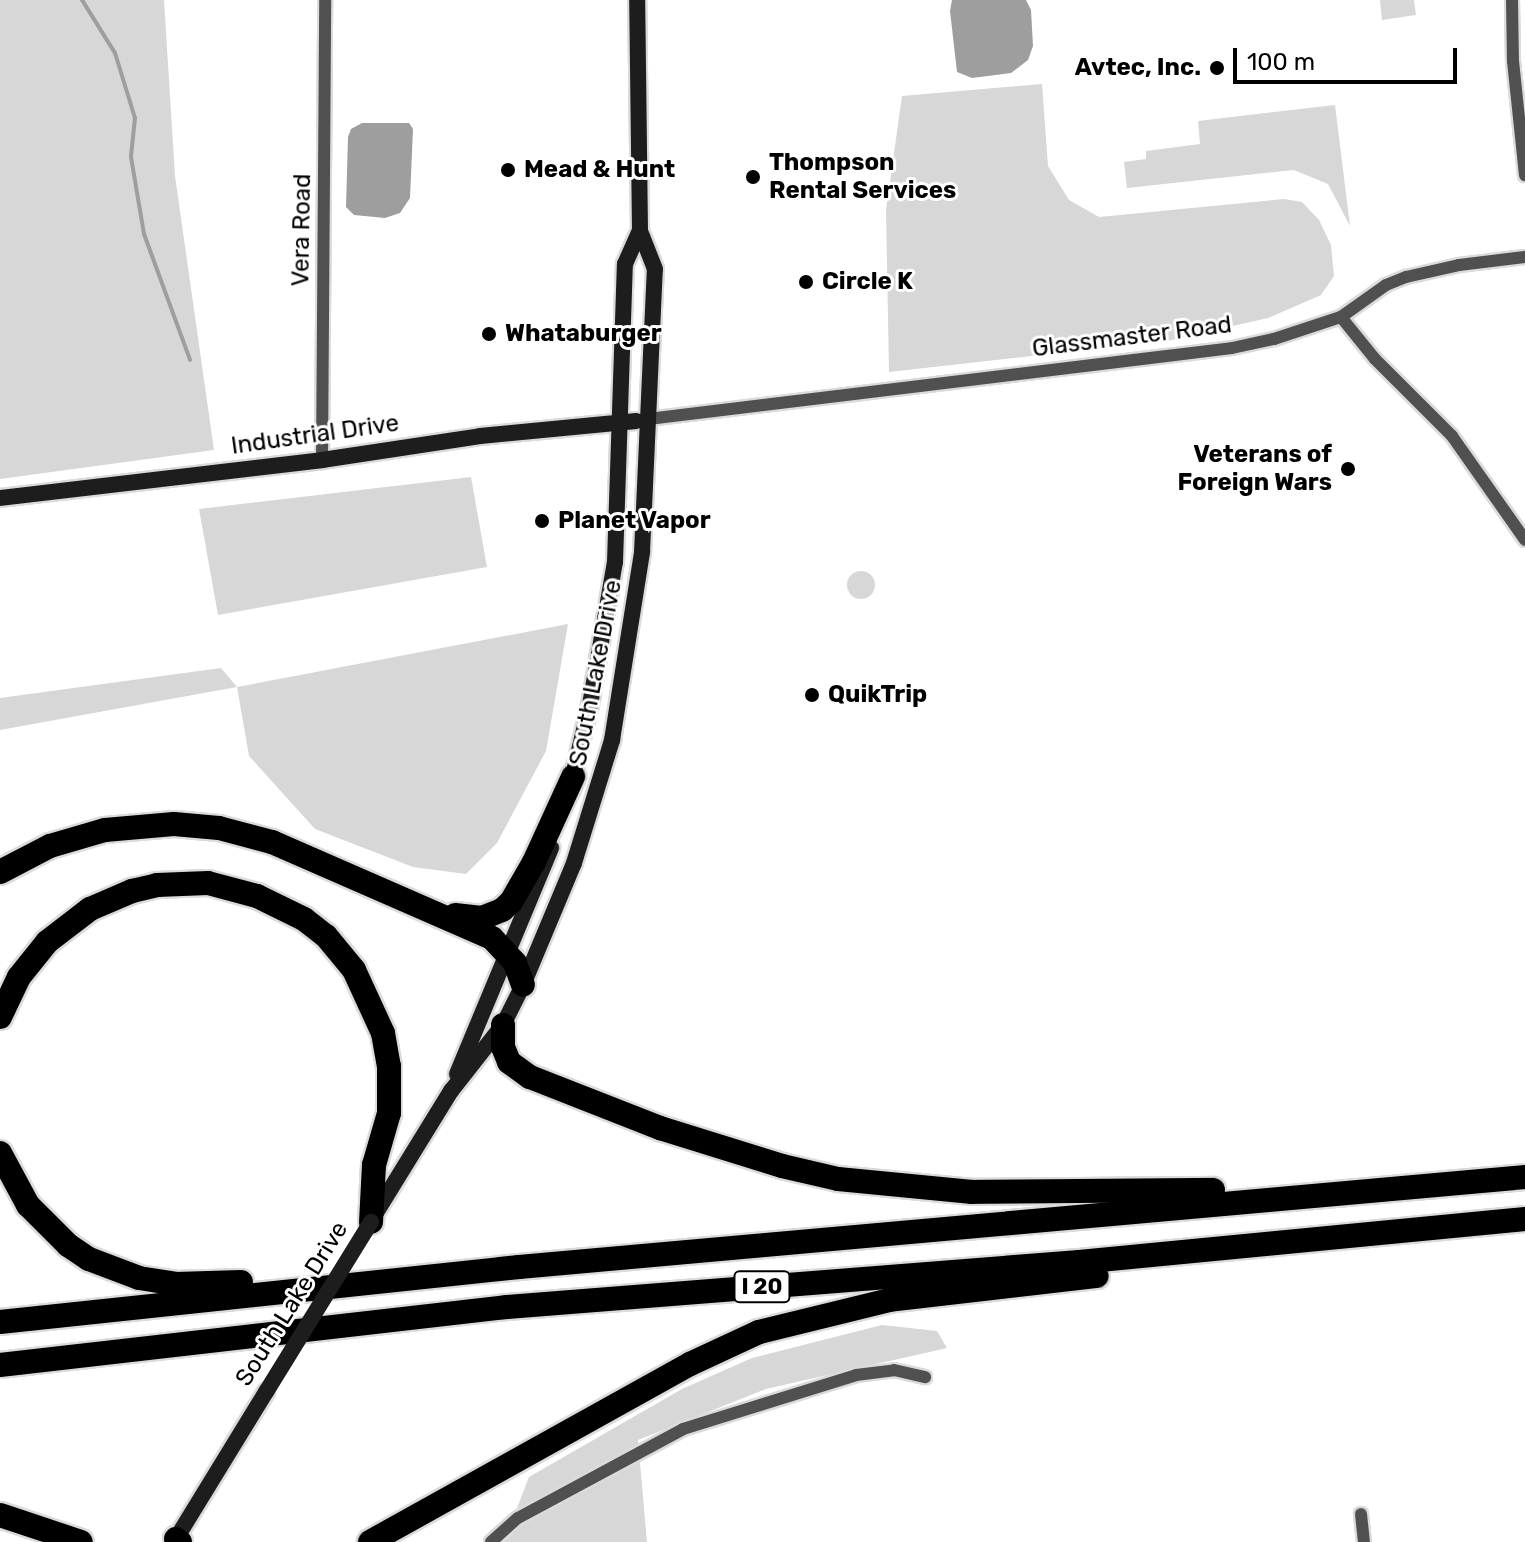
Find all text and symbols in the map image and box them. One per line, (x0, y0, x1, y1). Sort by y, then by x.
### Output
scale bar (1237, 32, 1461, 82)
text: 100 m (1247, 48, 1315, 76)
place label: Avtec, Inc. (1075, 54, 1201, 82)
marker: Avtec, Inc. (1208, 59, 1226, 77)
place label: Thompson Rental Services (769, 149, 956, 205)
place label: Mead & Hunt (524, 156, 675, 184)
marker: Mead & Hunt (499, 161, 517, 179)
marker: Thompson Rental Services (744, 168, 762, 186)
street label: Vera Road (287, 173, 317, 287)
place label: Circle K (822, 268, 913, 296)
marker: Circle K (797, 273, 815, 291)
street label: Glassmaster Road (1030, 310, 1234, 364)
place label: Whataburger (505, 320, 662, 348)
marker: Whataburger (480, 325, 498, 343)
street label: Industrial Drive (229, 409, 401, 461)
place label: Veterans of Foreign Wars (1177, 441, 1332, 497)
marker: Veterans of Foreign Wars (1339, 460, 1357, 478)
place label: Planet Vapor (558, 507, 711, 535)
marker: Planet Vapor (533, 512, 551, 530)
street label: South Lake Drive (564, 578, 628, 768)
place label: QuikTrip (828, 681, 927, 709)
marker: QuikTrip (803, 686, 821, 704)
street label: South Lake Drive (230, 1216, 354, 1392)
road number: I 20 (732, 1269, 792, 1305)

